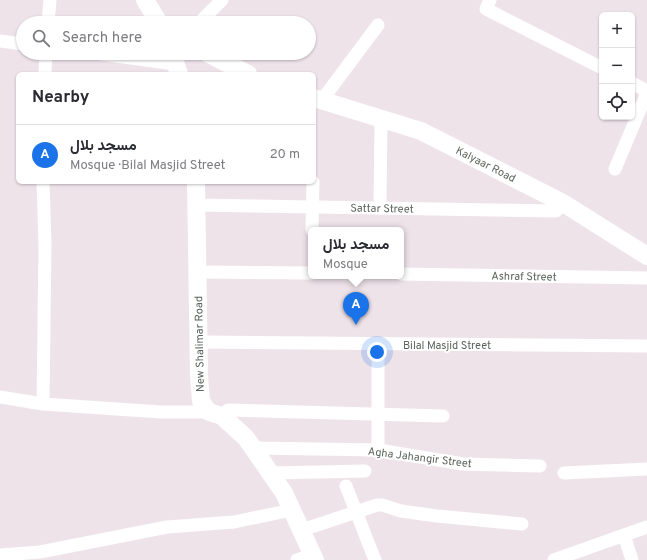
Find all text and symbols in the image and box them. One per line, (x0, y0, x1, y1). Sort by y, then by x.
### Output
map controls (599, 12, 635, 120)
button: + (599, 12, 635, 48)
search box (16, 16, 316, 60)
icon: search (30, 27, 52, 49)
text: Search here (62, 29, 142, 48)
button: − (599, 48, 635, 84)
button: locate (599, 84, 635, 120)
text: Nearby (32, 87, 89, 109)
text: مسجد بلال (70, 137, 137, 156)
street label: Kalyaar Road (453, 144, 518, 186)
text: A (40, 147, 50, 163)
text: 20 m (270, 147, 300, 163)
text: Mosque · Bilal Masjid Street (70, 158, 226, 174)
street label: Sattar Street (350, 201, 414, 217)
popup (308, 227, 404, 279)
text: مسجد بلال (323, 236, 389, 255)
text: Mosque (323, 257, 368, 273)
street label: Ashraf Street (491, 269, 557, 285)
pin: A (343, 292, 369, 325)
street label: New Shalimar Road (192, 296, 208, 392)
street label: Bilal Masjid Street (403, 339, 491, 353)
your location (367, 342, 387, 362)
street label: Agha Jahangir Street (367, 445, 473, 471)

